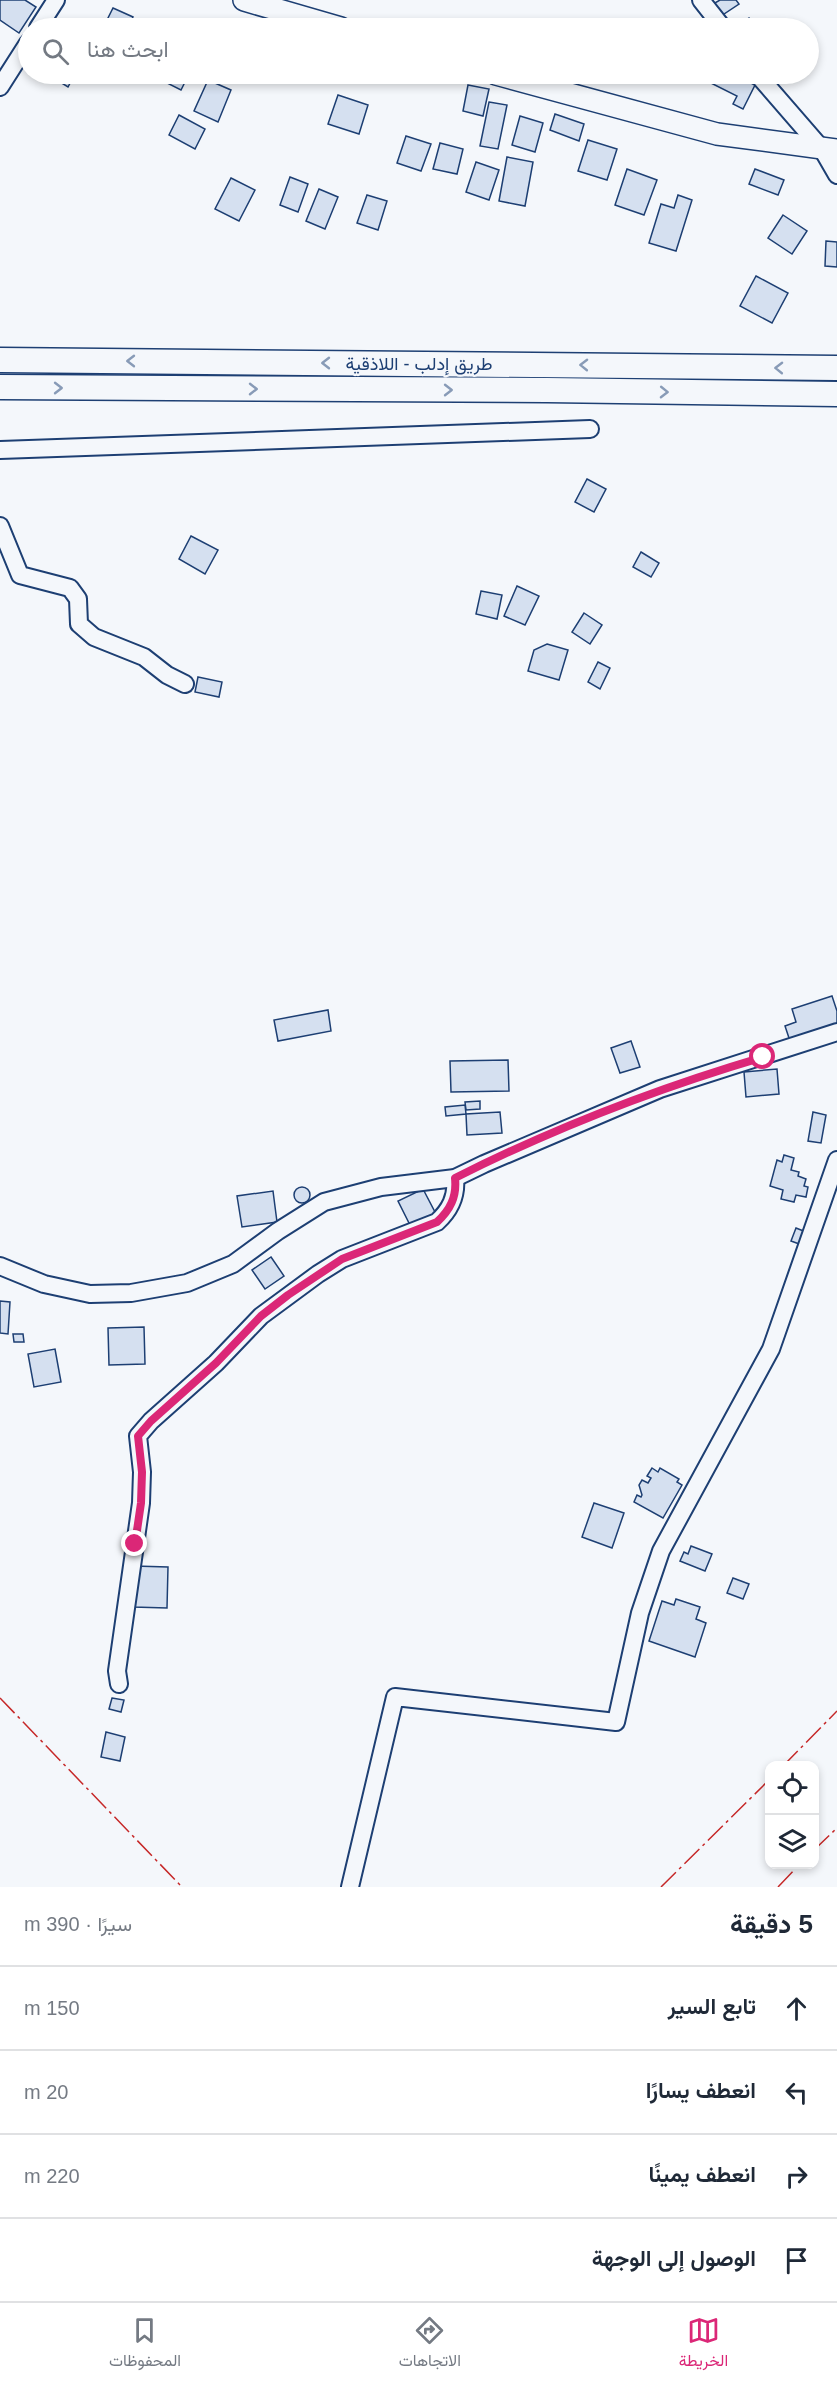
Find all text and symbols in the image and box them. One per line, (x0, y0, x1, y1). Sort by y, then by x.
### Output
search box (18, 18, 819, 84)
icon: search (39, 35, 72, 68)
text: ابحث هنا (87, 37, 169, 62)
street label: طريق إدلب - اللاذقية (346, 354, 492, 376)
one-way arrow (126, 355, 135, 367)
one-way arrow (321, 357, 330, 369)
one-way arrow (579, 359, 588, 371)
one-way arrow (774, 362, 783, 374)
one-way arrow (54, 382, 63, 394)
one-way arrow (249, 383, 258, 395)
one-way arrow (444, 384, 453, 396)
one-way arrow (660, 386, 669, 398)
route start (749, 1043, 775, 1069)
route end (121, 1530, 147, 1556)
map controls (765, 1761, 819, 1869)
button: locate (765, 1761, 819, 1815)
button: layers (765, 1815, 819, 1869)
text: 5 دقيقة (730, 1909, 813, 1939)
text: سيرًا · 390 m (24, 1913, 132, 1935)
icon: ahead (780, 1992, 813, 2025)
text: تابع السير (668, 1994, 756, 2019)
text: 150 m (24, 1997, 80, 2019)
icon: left (780, 2076, 813, 2109)
text: انعطف يسارًا (646, 2078, 756, 2103)
text: 20 m (24, 2081, 68, 2103)
icon: right (780, 2160, 813, 2193)
text: انعطف يمينًا (648, 2162, 756, 2187)
text: 220 m (24, 2165, 80, 2187)
icon: arrive (780, 2244, 813, 2277)
text: الوصول إلى الوجهة (592, 2246, 756, 2271)
tab: المحفوظات (109, 2314, 181, 2375)
tab: الاتجاهات (399, 2314, 461, 2375)
tab: الخريطة (679, 2314, 728, 2375)

